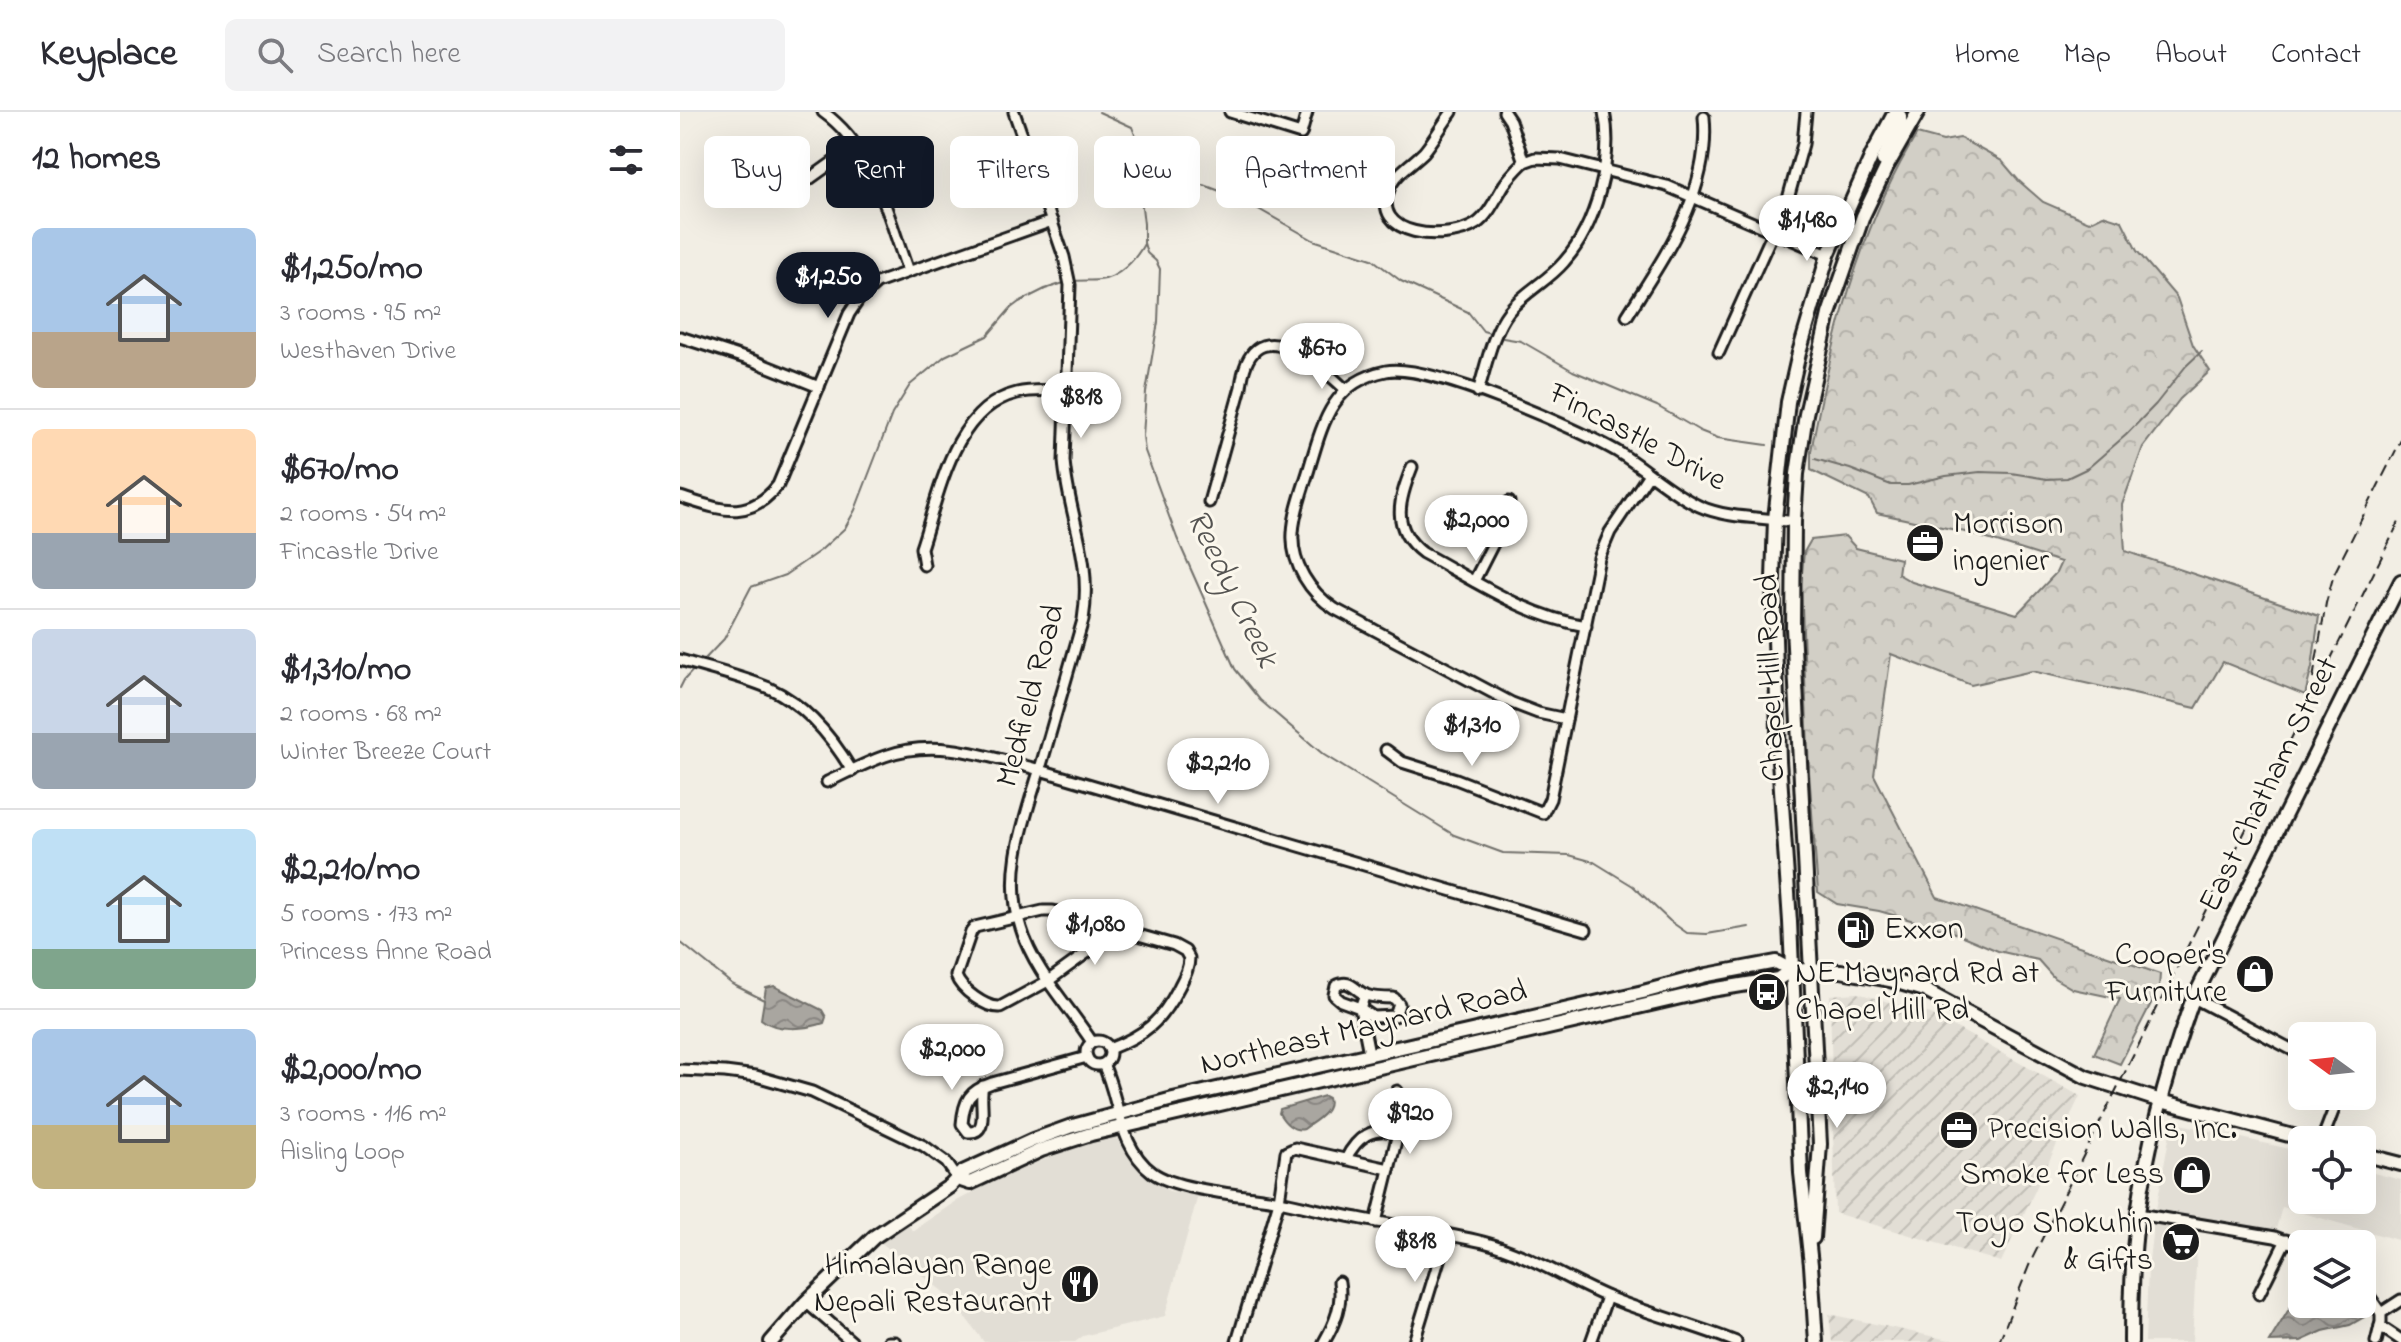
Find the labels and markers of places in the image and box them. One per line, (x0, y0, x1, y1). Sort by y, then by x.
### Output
pin: $1,480 (1742, 195, 1872, 263)
pin: $1,250 (763, 252, 893, 320)
pin: $670 (1275, 323, 1369, 391)
pin: $818 (1034, 372, 1128, 440)
pin: $2,000 (1411, 495, 1541, 563)
place label: Morrison ingenier (1953, 502, 2063, 586)
office icon: Morrison ingenier (1904, 522, 1946, 564)
pin: $1,310 (1407, 700, 1537, 768)
pin: $2,210 (1153, 738, 1283, 806)
pin: $1,080 (1030, 899, 1160, 967)
place label: Exxon (1884, 907, 1964, 954)
fuel station icon: Exxon (1835, 909, 1877, 951)
place label: Cooper's Furniture (2105, 933, 2228, 1017)
place label: NE Maynard Rd at Chapel Hill Rd (1795, 951, 2039, 1035)
shop icon: Cooper's Furniture (2234, 953, 2276, 995)
bus stop icon: NE Maynard Rd at Chapel Hill Rd (1746, 971, 1788, 1013)
pin: $2,000 (887, 1024, 1017, 1092)
pin: $2,140 (1772, 1062, 1902, 1130)
pin: $920 (1363, 1088, 1457, 1156)
place label: Precision Walls, Inc. (1987, 1107, 2237, 1154)
office icon: Precision Walls, Inc. (1938, 1109, 1980, 1151)
place label: Smoke for Less (1960, 1152, 2164, 1199)
shop icon: Smoke for Less (2171, 1154, 2213, 1196)
place label: Toyo Shokuhin & Gifts (1956, 1201, 2153, 1285)
pin: $818 (1368, 1216, 1462, 1284)
supermarket icon: Toyo Shokuhin & Gifts (2160, 1221, 2202, 1263)
place label: Himalayan Range Nepali Restaurant (814, 1243, 1053, 1327)
restaurant icon: Himalayan Range Nepali Restaurant (1059, 1263, 1101, 1305)

